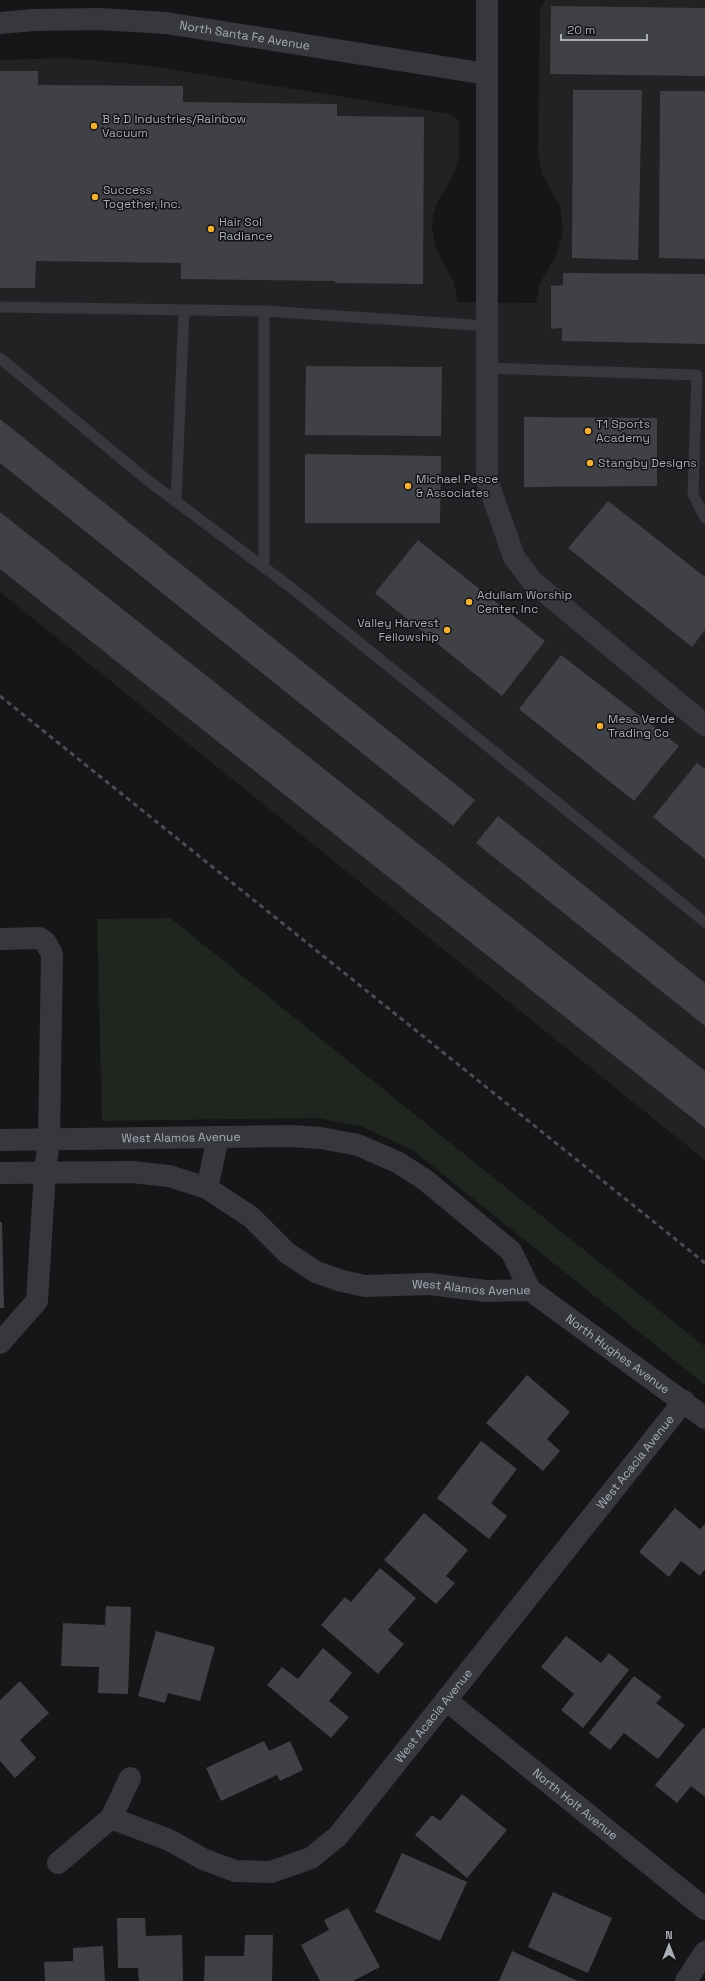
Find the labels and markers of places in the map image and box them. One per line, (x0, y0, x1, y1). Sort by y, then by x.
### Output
place label: B & D Industries/Rainbow Vacuum (102, 111, 246, 141)
marker: B & D Industries/Rainbow Vacuum (89, 121, 99, 131)
place label: Success Together, Inc. (103, 182, 181, 212)
marker: Success Together, Inc. (90, 192, 100, 202)
place label: Hair Sol Radiance (219, 214, 273, 244)
marker: Hair Sol Radiance (206, 224, 216, 234)
place label: T1 Sports Academy (596, 416, 650, 446)
marker: T1 Sports Academy (583, 426, 593, 436)
place label: Stangby Designs (598, 455, 697, 471)
marker: Stangby Designs (585, 458, 595, 468)
place label: Michael Pesce & Associates (416, 471, 498, 501)
marker: Michael Pesce & Associates (403, 481, 413, 491)
place label: Adullam Worship Center, Inc (477, 587, 573, 617)
marker: Adullam Worship Center, Inc (464, 597, 474, 607)
place label: Valley Harvest Fellowship (357, 615, 439, 645)
marker: Valley Harvest Fellowship (442, 625, 452, 635)
place label: Mesa Verde Trading Co (608, 711, 675, 741)
marker: Mesa Verde Trading Co (595, 721, 605, 731)

